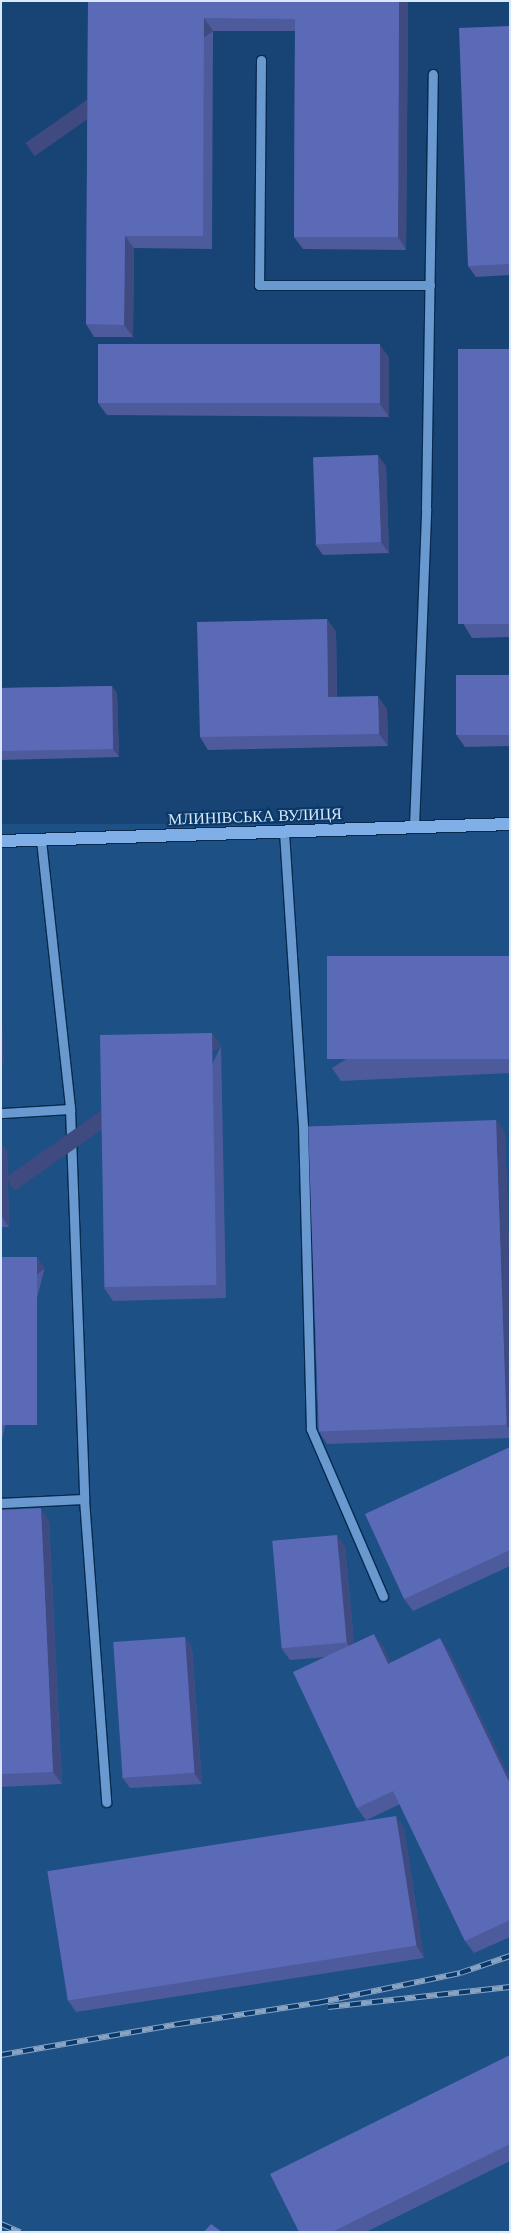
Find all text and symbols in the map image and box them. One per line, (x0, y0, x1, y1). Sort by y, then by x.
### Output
street label: МЛИНІВСЬКА ВУЛИЦЯ (168, 804, 342, 830)

